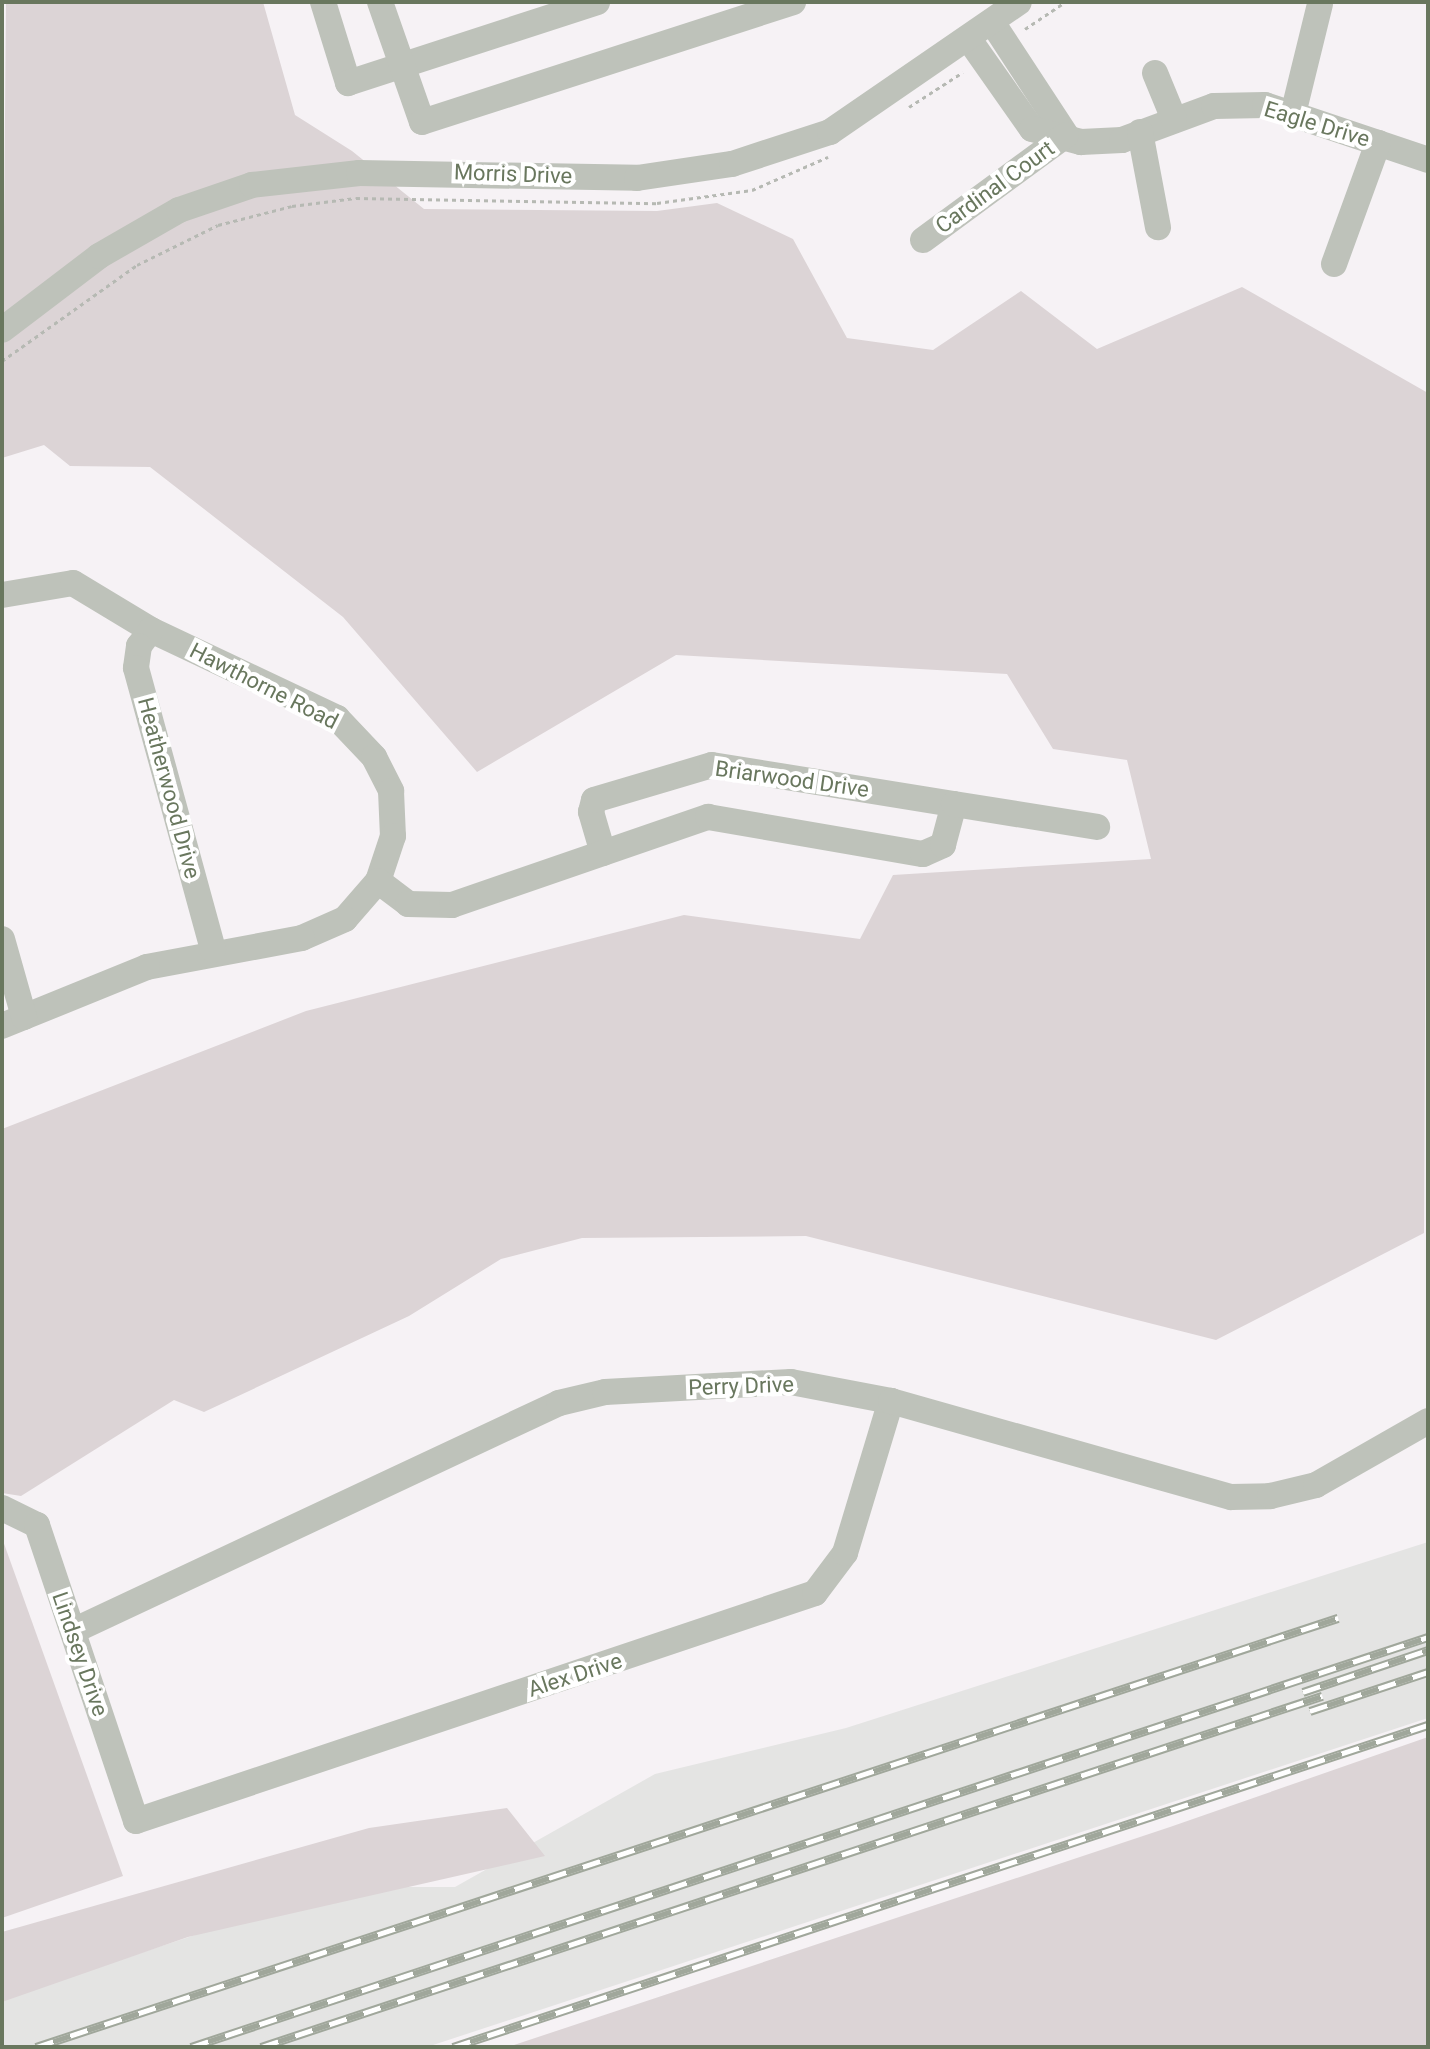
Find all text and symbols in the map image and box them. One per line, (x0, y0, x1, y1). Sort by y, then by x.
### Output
street label: Eagle Drive (1261, 95, 1373, 153)
street label: Cardinal Court (930, 135, 1060, 239)
street label: Morris Drive (453, 159, 573, 189)
street label: Hawthorne Road (185, 637, 343, 735)
street label: Heatherwood Drive (132, 694, 206, 882)
street label: Briarwood Drive (713, 755, 871, 803)
street label: Perry Drive (688, 1371, 794, 1401)
street label: Lindsey Drive (46, 1588, 114, 1720)
street label: Alex Drive (525, 1647, 625, 1703)

